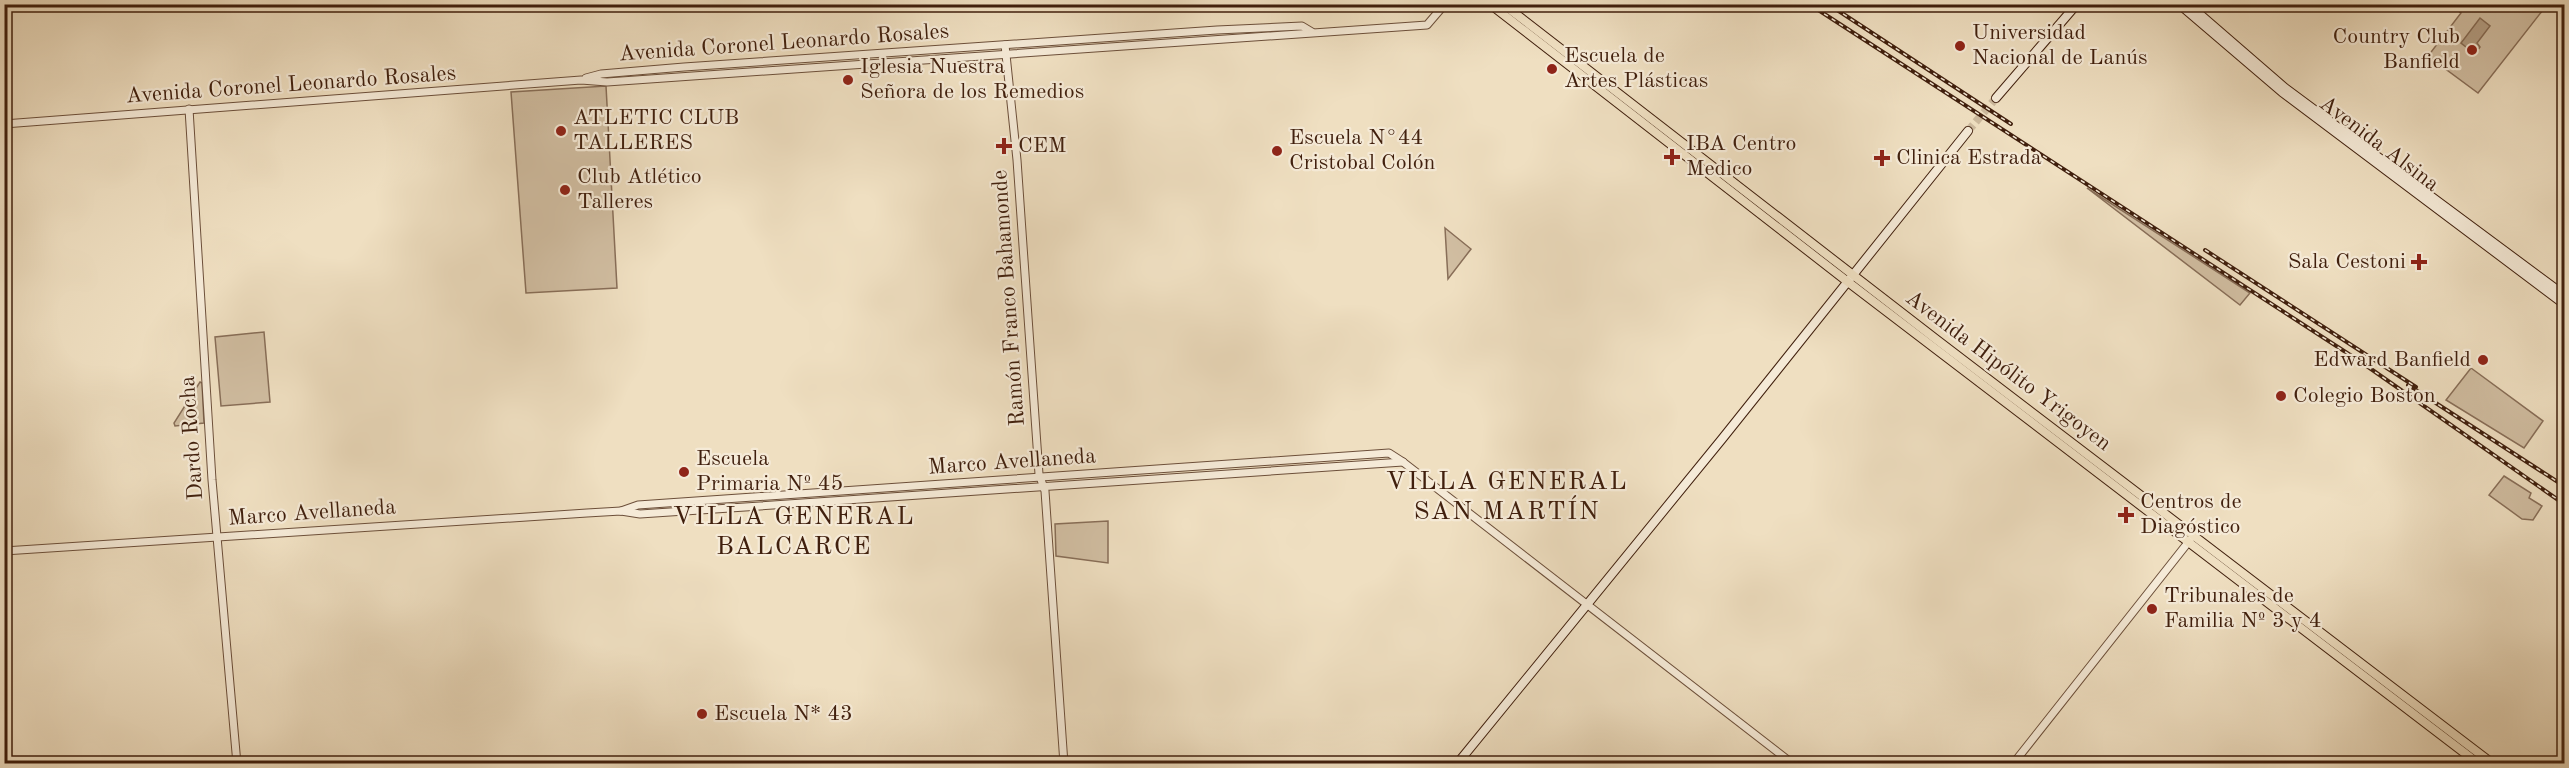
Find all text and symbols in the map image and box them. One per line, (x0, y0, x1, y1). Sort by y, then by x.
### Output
street label: Avenida Coronel Leonardo Rosales (618, 20, 950, 66)
place label: Universidad Nacional de Lanús (1972, 22, 2148, 69)
place label: Country Club Banfield (2332, 26, 2460, 73)
marker: Universidad Nacional de Lanús (1953, 39, 1967, 53)
marker: Country Club Banfield (2465, 43, 2479, 57)
place label: Escuela de Artes Plásticas (1564, 45, 1708, 92)
place label: Iglesia Nuestra Señora de los Remedios (860, 56, 1084, 103)
street label: Avenida Coronel Leonardo Rosales (125, 62, 457, 108)
marker: Escuela de Artes Plásticas (1545, 62, 1559, 76)
marker: Iglesia Nuestra Señora de los Remedios (841, 73, 855, 87)
street label: Avenida Alsina (2315, 92, 2443, 196)
place label: ATLETIC CLUB TALLERES (573, 107, 739, 154)
marker: ATLETIC CLUB TALLERES (554, 124, 568, 138)
place label: Escuela N°44 Cristobal Colón (1289, 127, 1436, 174)
place label: IBA Centro Medico (1686, 133, 1796, 180)
place label: CEM (1018, 135, 1066, 157)
marker: CEM (995, 137, 1013, 155)
marker: Escuela N°44 Cristobal Colón (1270, 144, 1284, 158)
place label: Clinica Estrada (1896, 147, 2042, 169)
marker: IBA Centro Medico (1663, 148, 1681, 166)
marker: Clinica Estrada (1873, 149, 1891, 167)
place label: Club Atlético Talleres (577, 166, 702, 213)
street label: Ramón Franco Bahamonde (989, 169, 1029, 427)
marker: Club Atlético Talleres (558, 183, 572, 197)
place label: Sala Cestoni (2288, 251, 2406, 273)
marker: Sala Cestoni (2410, 253, 2428, 271)
street label: Avenida Hipólito Yrigoyen (1901, 287, 2115, 455)
place label: Edward Banfield (2313, 349, 2471, 371)
marker: Edward Banfield (2476, 353, 2490, 367)
street label: Dardo Rocha (177, 375, 207, 501)
place label: Colegio Boston (2293, 385, 2436, 407)
marker: Colegio Boston (2274, 389, 2288, 403)
street label: Marco Avellaneda (927, 445, 1097, 479)
place label: Escuela Primaria Nº 45 (696, 448, 843, 495)
marker: Escuela Primaria Nº 45 (677, 465, 691, 479)
district label: VILLA GENERAL SAN MARTÍN (1386, 469, 1628, 525)
place label: Centros de Diagóstico (2140, 491, 2242, 538)
street label: Marco Avellaneda (227, 496, 397, 530)
district label: VILLA GENERAL BALCARCE (673, 504, 915, 560)
marker: Centros de Diagóstico (2117, 506, 2135, 524)
place label: Tribunales de Familia Nº 3 y 4 (2164, 585, 2322, 632)
marker: Tribunales de Familia Nº 3 y 4 (2145, 602, 2159, 616)
place label: Escuela N* 43 (714, 703, 853, 725)
marker: Escuela N* 43 (695, 707, 709, 721)

